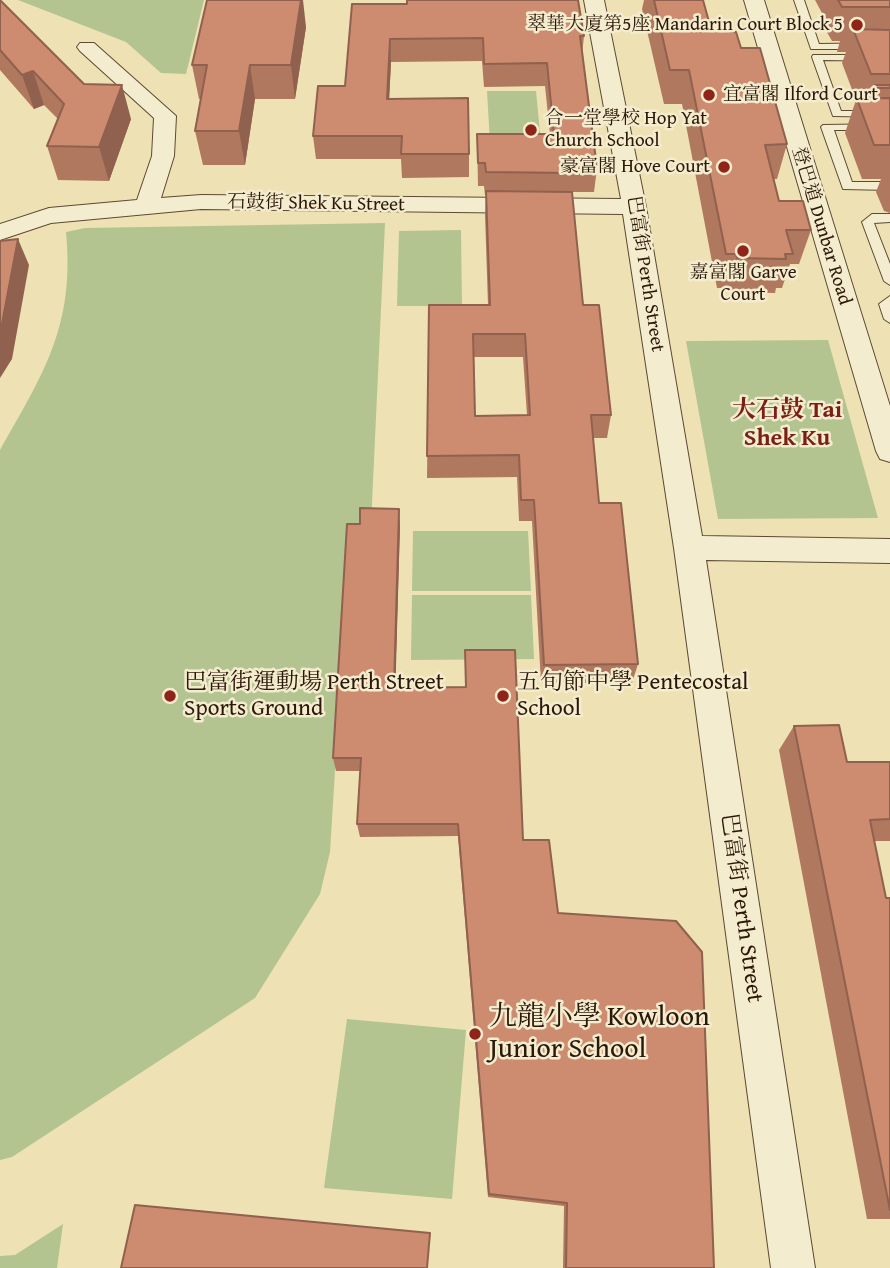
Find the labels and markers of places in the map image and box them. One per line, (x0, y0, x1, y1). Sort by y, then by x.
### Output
place label: 翠華大廈第5座 Mandarin Court Block 5 (527, 14, 843, 36)
marker: 翠華大廈第5座 Mandarin Court Block 5 (849, 17, 865, 33)
place label: 宜富閣 Ilford Court (723, 84, 878, 106)
marker: 宜富閣 Ilford Court (701, 87, 717, 103)
place label: 合一堂學校 Hop Yat Church School (545, 108, 707, 152)
marker: 合一堂學校 Hop Yat Church School (523, 122, 539, 138)
place label: 豪富閣 Hove Court (560, 156, 710, 178)
marker: 豪富閣 Hove Court (716, 159, 732, 175)
marker: 嘉富閣 Garve Court (735, 243, 751, 259)
place label: 嘉富閣 Garve Court (689, 262, 797, 306)
place label: 巴富街運動場 Perth Street Sports Ground (184, 669, 444, 723)
place label: 五旬節中學 Pentecostal School (517, 669, 749, 723)
marker: 巴富街運動場 Perth Street Sports Ground (162, 688, 178, 704)
marker: 五旬節中學 Pentecostal School (495, 688, 511, 704)
place label: 九龍小學 Kowloon Junior School (489, 1001, 710, 1067)
marker: 九龍小學 Kowloon Junior School (467, 1026, 483, 1042)

